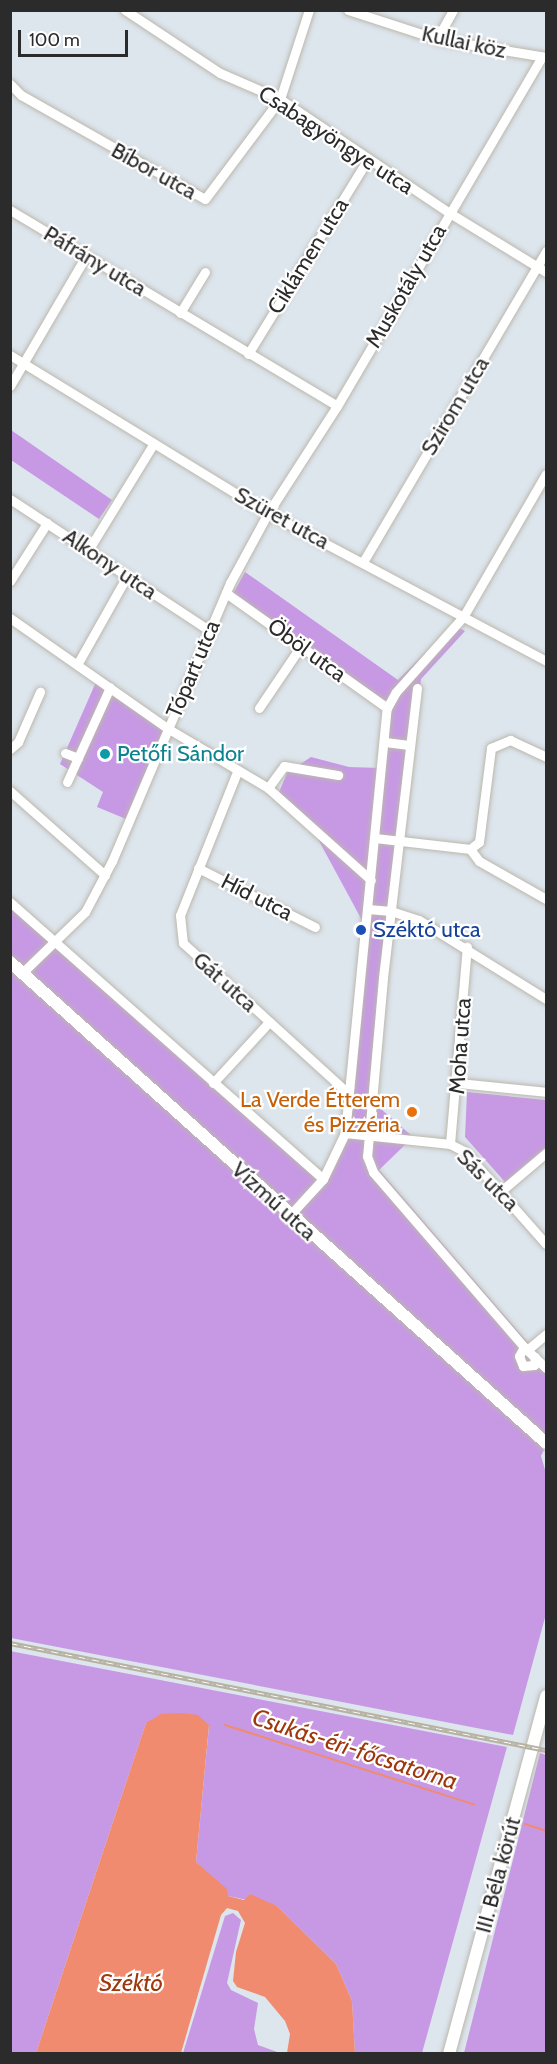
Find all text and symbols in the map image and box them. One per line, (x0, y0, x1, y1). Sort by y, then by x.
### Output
scale bar (21, 18, 130, 56)
street label: Kullai köz (419, 20, 509, 64)
text: 100 m (29, 29, 80, 51)
street label: Csabagyöngye utca (253, 80, 419, 200)
street label: Bíbor utca (107, 137, 201, 205)
street label: Ciklámen utca (262, 193, 354, 319)
street label: Páfrány utca (39, 220, 151, 302)
street label: Muskotály utca (360, 220, 452, 352)
street label: Szirom utca (415, 352, 495, 460)
street label: Szüret utca (230, 481, 334, 555)
street label: Alkony utca (58, 523, 162, 605)
street label: Öböl utca (263, 613, 351, 687)
street label: Tópart utca (161, 616, 225, 722)
place label: Petőfi Sándor (117, 741, 244, 767)
marker: Petőfi Sándor (98, 747, 112, 761)
street label: Híd utca (217, 868, 297, 926)
place label: Széktó utca (373, 917, 481, 943)
marker: Széktó utca (354, 923, 368, 937)
street label: Gát utca (188, 946, 262, 1018)
street label: Moha utca (443, 997, 477, 1095)
place label: La Verde Étterem és Pizzéria (240, 1086, 400, 1138)
marker: La Verde Étterem és Pizzéria (405, 1105, 419, 1119)
street label: Sás utca (451, 1143, 525, 1217)
street label: Vízmű utca (226, 1156, 322, 1246)
water label: Csukás-éri-főcsatorna (249, 1702, 461, 1796)
street label: III. Béla körút (470, 1814, 526, 1936)
water label: Széktó (99, 1969, 163, 1997)

